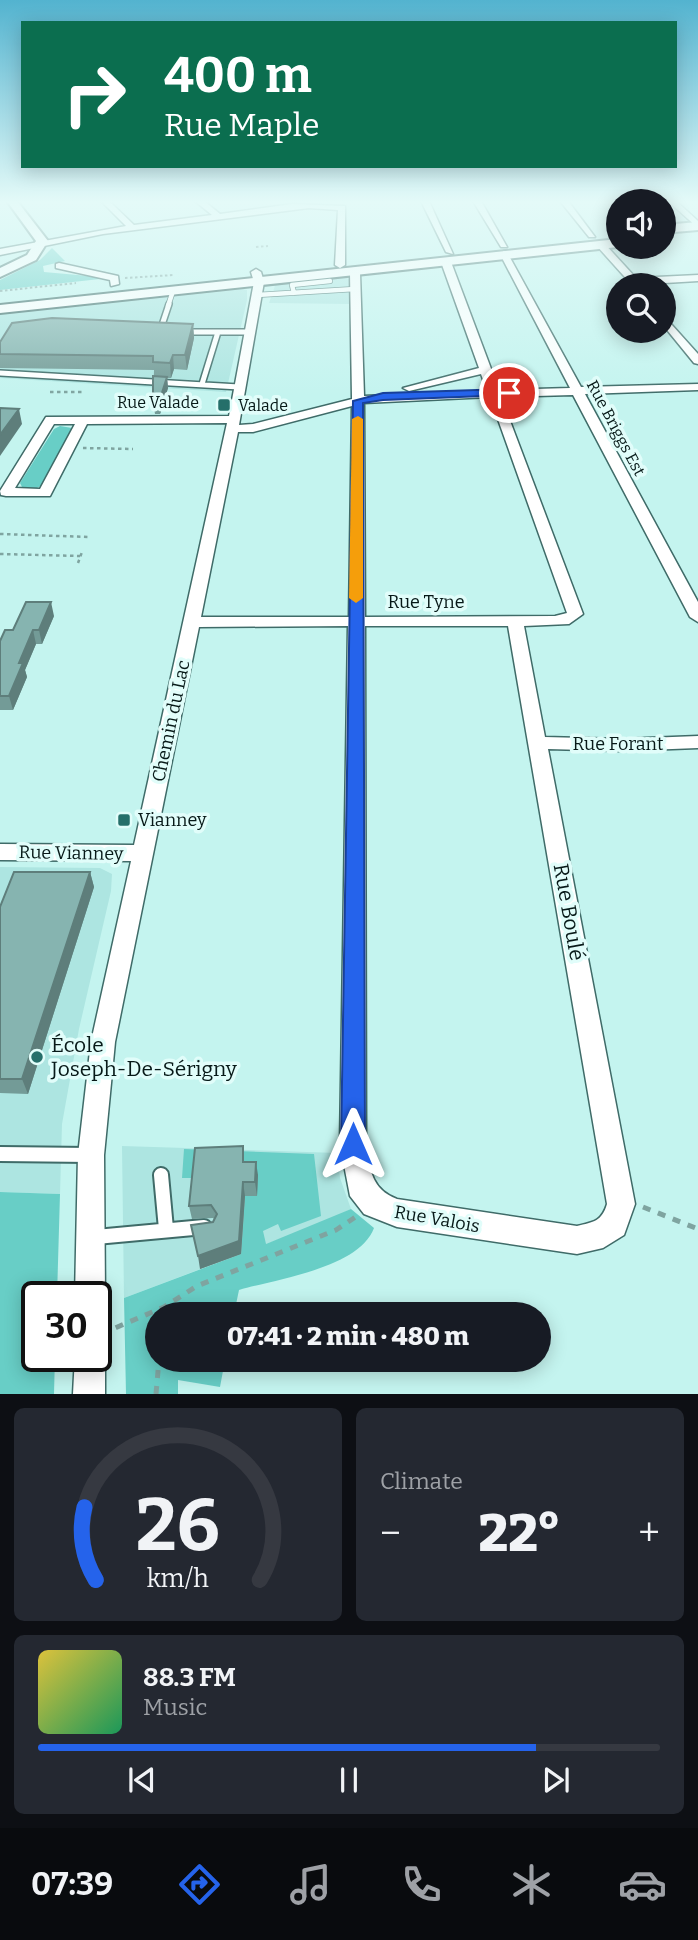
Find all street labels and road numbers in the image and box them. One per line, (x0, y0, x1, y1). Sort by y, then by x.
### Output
street label: Rue Briggs Est (583, 377, 649, 479)
street label: Rue Valade (117, 393, 199, 412)
street label: Rue Tyne (387, 591, 465, 613)
street label: Chemin du Lac (147, 658, 195, 784)
street label: Rue Forant (573, 733, 664, 755)
street label: Rue Vianney (19, 841, 124, 865)
street label: Rue Boulé (548, 861, 590, 963)
street label: Rue Valois (393, 1201, 481, 1237)

